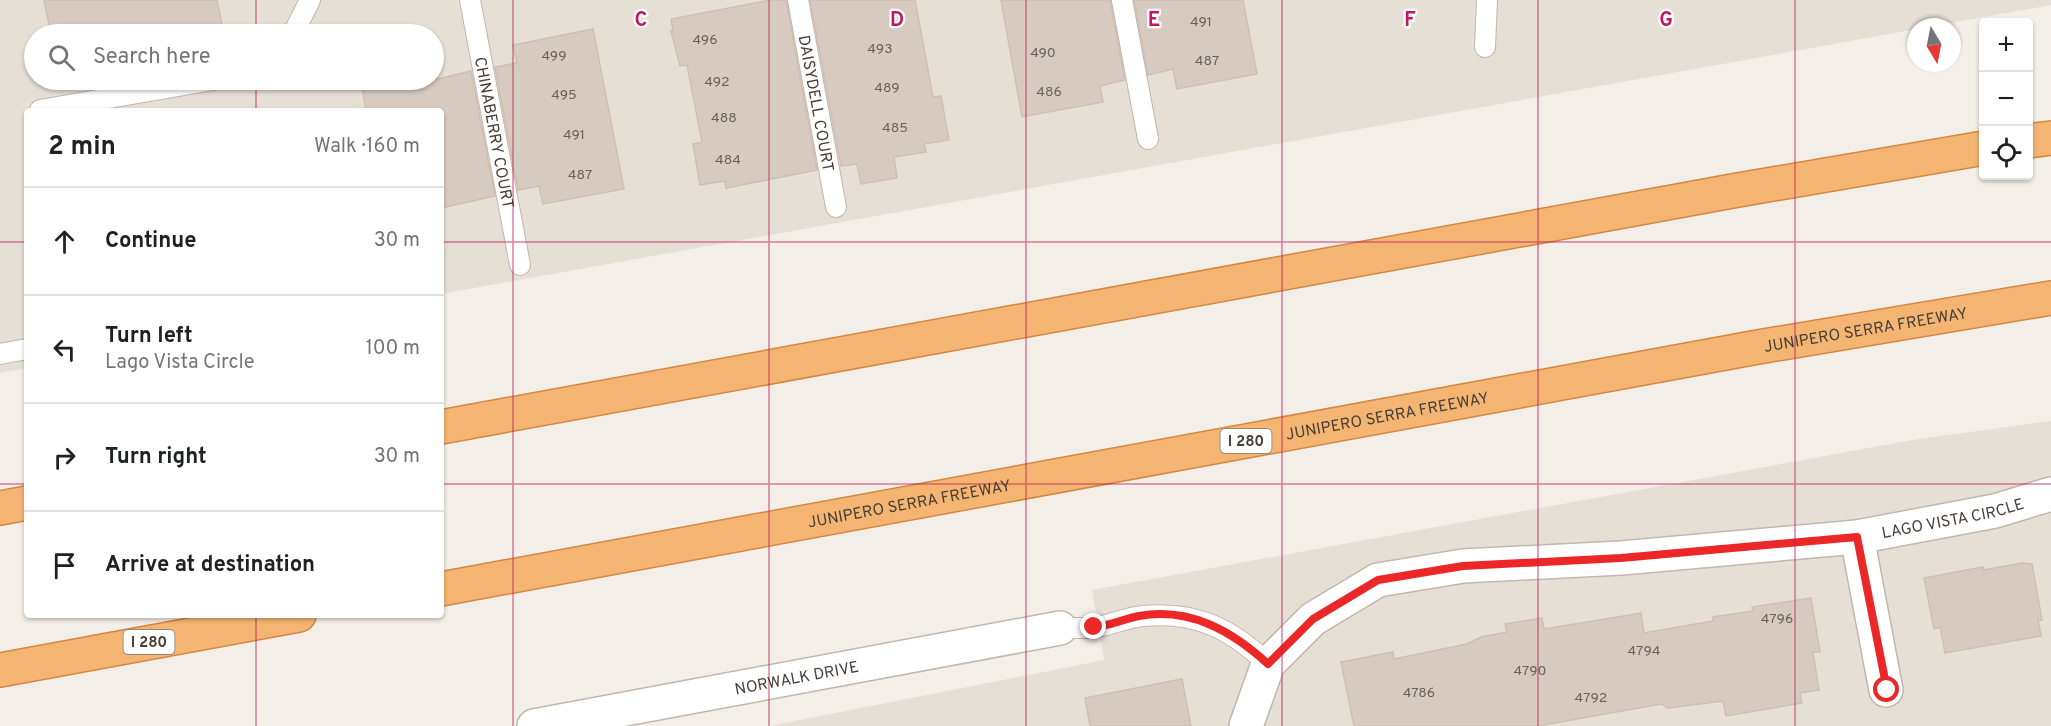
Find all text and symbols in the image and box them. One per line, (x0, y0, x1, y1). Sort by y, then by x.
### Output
text: C (635, 8, 647, 34)
text: D (890, 8, 904, 34)
text: E (1148, 8, 1160, 34)
text: F (1404, 8, 1416, 34)
text: G (1659, 8, 1673, 34)
house number: 491 (1190, 14, 1212, 31)
north arrow (1907, 18, 1961, 72)
map controls (1979, 18, 2033, 180)
button: + (1979, 18, 2033, 72)
search box (24, 24, 444, 90)
house number: 496 (692, 32, 718, 49)
street label: DAISYDELL COURT (793, 34, 837, 173)
icon: search (45, 41, 78, 74)
house number: 493 (867, 41, 893, 58)
text: Search here (93, 44, 211, 71)
house number: 490 (1030, 45, 1056, 62)
house number: 499 (541, 48, 567, 65)
house number: 487 (1195, 53, 1219, 70)
street label: CHINABERRY COURT (469, 55, 517, 211)
button: − (1979, 72, 2033, 126)
house number: 492 (704, 74, 730, 91)
house number: 489 (874, 80, 900, 97)
house number: 486 (1036, 84, 1062, 101)
house number: 495 (551, 87, 577, 104)
house number: 488 (711, 110, 737, 127)
house number: 485 (882, 120, 908, 137)
button: locate (1979, 126, 2033, 180)
house number: 491 (563, 127, 585, 144)
text: 2 min (48, 131, 116, 164)
text: Walk · 160 m (314, 134, 420, 160)
house number: 484 (715, 152, 741, 169)
house number: 487 (568, 167, 592, 184)
icon: ahead (48, 225, 81, 258)
text: Continue (105, 228, 196, 255)
text: 30 m (374, 228, 420, 254)
street label: JUNIPERO SERRA FREEWAY (1762, 304, 1969, 358)
text: Turn left (105, 323, 193, 350)
icon: left (48, 333, 81, 366)
text: 100 m (365, 336, 420, 362)
text: Lago Vista Circle (105, 350, 254, 376)
street label: JUNIPERO SERRA FREEWAY (1284, 389, 1491, 446)
road number: I 280 (1220, 429, 1272, 453)
icon: right (48, 441, 81, 474)
text: Turn right (105, 444, 207, 471)
text: 30 m (374, 444, 420, 470)
street label: JUNIPERO SERRA FREEWAY (806, 476, 1013, 533)
street label: LAGO VISTA CIRCLE (1880, 495, 2027, 544)
icon: arrive (48, 549, 81, 582)
text: Arrive at destination (105, 552, 315, 579)
house number: 4796 (1761, 611, 1793, 628)
route end (1080, 613, 1106, 639)
road number: I 280 (124, 630, 174, 654)
house number: 4794 (1628, 643, 1660, 660)
street label: NORWALK DRIVE (733, 658, 860, 700)
house number: 4790 (1513, 663, 1547, 680)
route start (1873, 676, 1899, 702)
house number: 4786 (1403, 685, 1435, 702)
house number: 4792 (1575, 690, 1607, 707)

